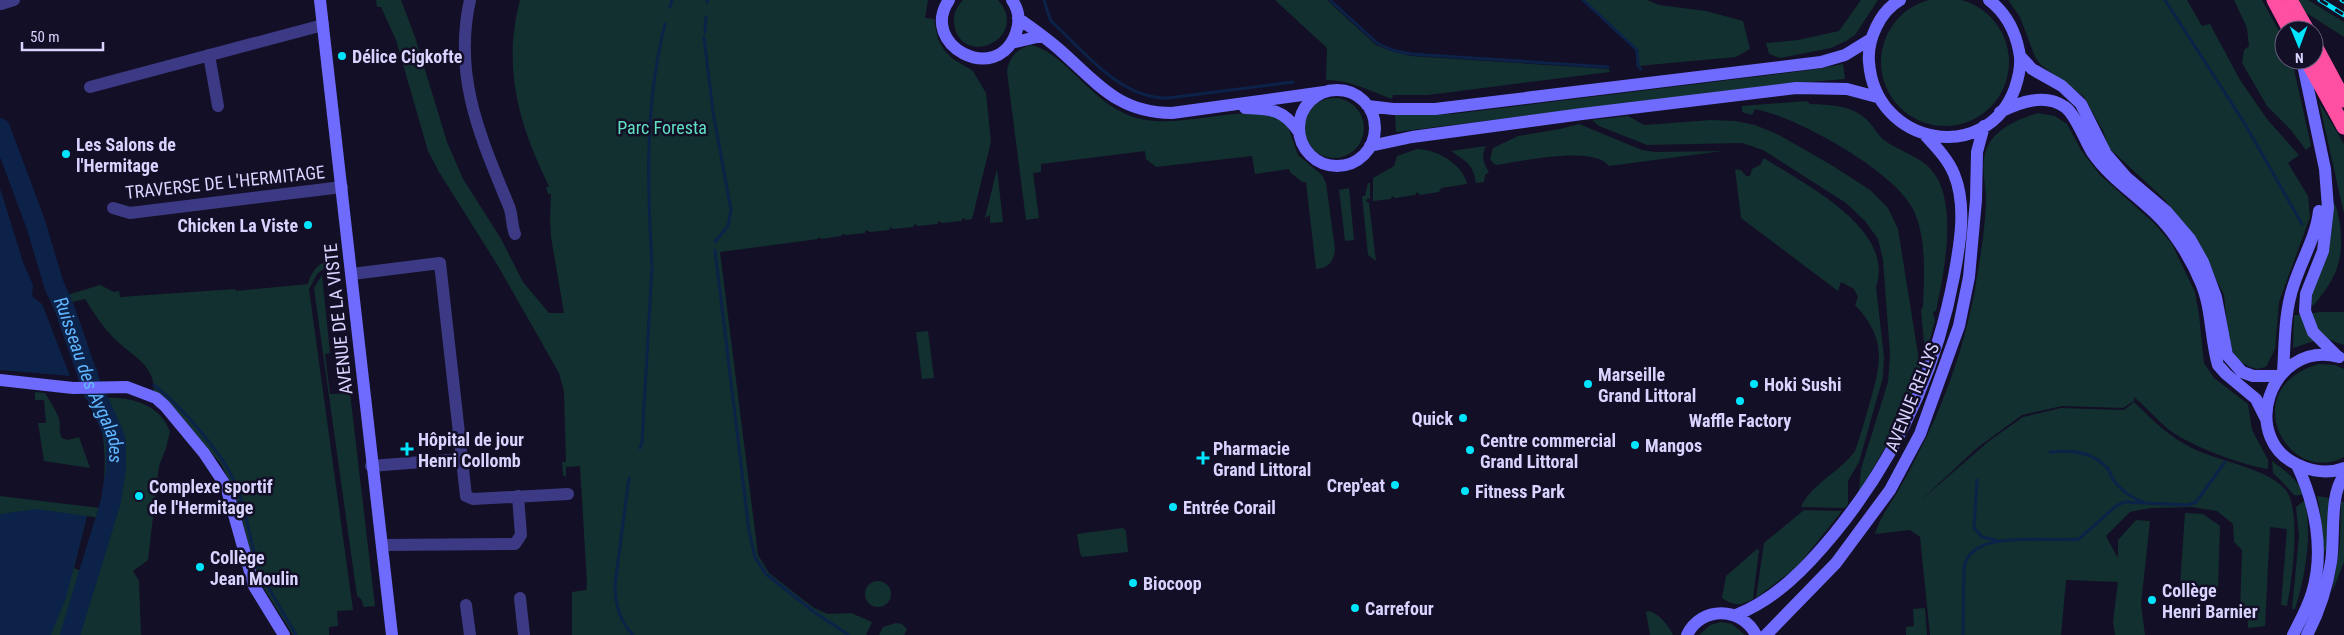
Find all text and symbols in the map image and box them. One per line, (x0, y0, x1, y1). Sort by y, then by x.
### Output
scale bar (22, 20, 104, 52)
north arrow (2274, 20, 2324, 70)
text: 50 m (30, 28, 60, 46)
place label: Délice Cigkofte (352, 46, 463, 67)
marker: Délice Cigkofte (336, 50, 348, 62)
text: N (2295, 50, 2304, 66)
park label: Parc Foresta (617, 117, 707, 138)
place label: Les Salons de l'Hermitage (76, 134, 176, 176)
marker: Les Salons de l'Hermitage (60, 148, 72, 160)
street label: TRAVERSE DE L'HERMITAGE (124, 161, 326, 203)
place label: Chicken La Viste (178, 215, 298, 236)
marker: Chicken La Viste (302, 219, 314, 231)
street label: AVENUE DE LA VISTE (320, 242, 356, 396)
water label: Ruisseau des Aygalades (49, 293, 128, 463)
street label: AVENUE RELLYS (1881, 340, 1943, 454)
place label: Marseille Grand Littoral (1598, 364, 1696, 406)
place label: Hoki Sushi (1764, 374, 1841, 395)
marker: Marseille Grand Littoral (1582, 378, 1594, 390)
marker: Hoki Sushi (1748, 378, 1760, 390)
marker: Waffle Factory (1734, 395, 1746, 407)
place label: Quick (1412, 408, 1453, 429)
place label: Waffle Factory (1689, 410, 1791, 431)
marker: Quick (1457, 412, 1469, 424)
place label: Hôpital de jour Henri Collomb (418, 429, 524, 471)
place label: Centre commercial Grand Littoral (1480, 430, 1616, 472)
place label: Mangos (1645, 435, 1702, 456)
place label: Pharmacie Grand Littoral (1213, 438, 1311, 480)
marker: Mangos (1629, 439, 1641, 451)
marker: Hôpital de jour Henri Collomb (400, 442, 414, 456)
marker: Centre commercial Grand Littoral (1464, 444, 1476, 456)
marker: Pharmacie Grand Littoral (1197, 452, 1209, 464)
place label: Crep'eat (1327, 475, 1385, 496)
place label: Complexe sportif de l'Hermitage (149, 476, 273, 518)
marker: Crep'eat (1389, 479, 1401, 491)
place label: Fitness Park (1475, 481, 1565, 502)
marker: Fitness Park (1459, 485, 1471, 497)
marker: Complexe sportif de l'Hermitage (133, 490, 145, 502)
place label: Entrée Corail (1183, 497, 1276, 518)
marker: Entrée Corail (1167, 501, 1179, 513)
place label: Collège Jean Moulin (210, 547, 298, 589)
marker: Collège Jean Moulin (194, 561, 206, 573)
place label: Biocoop (1143, 573, 1202, 594)
marker: Biocoop (1127, 577, 1139, 589)
place label: Collège Henri Barnier (2162, 580, 2258, 622)
marker: Collège Henri Barnier (2146, 594, 2158, 606)
place label: Carrefour (1365, 598, 1434, 619)
marker: Carrefour (1349, 602, 1361, 614)

